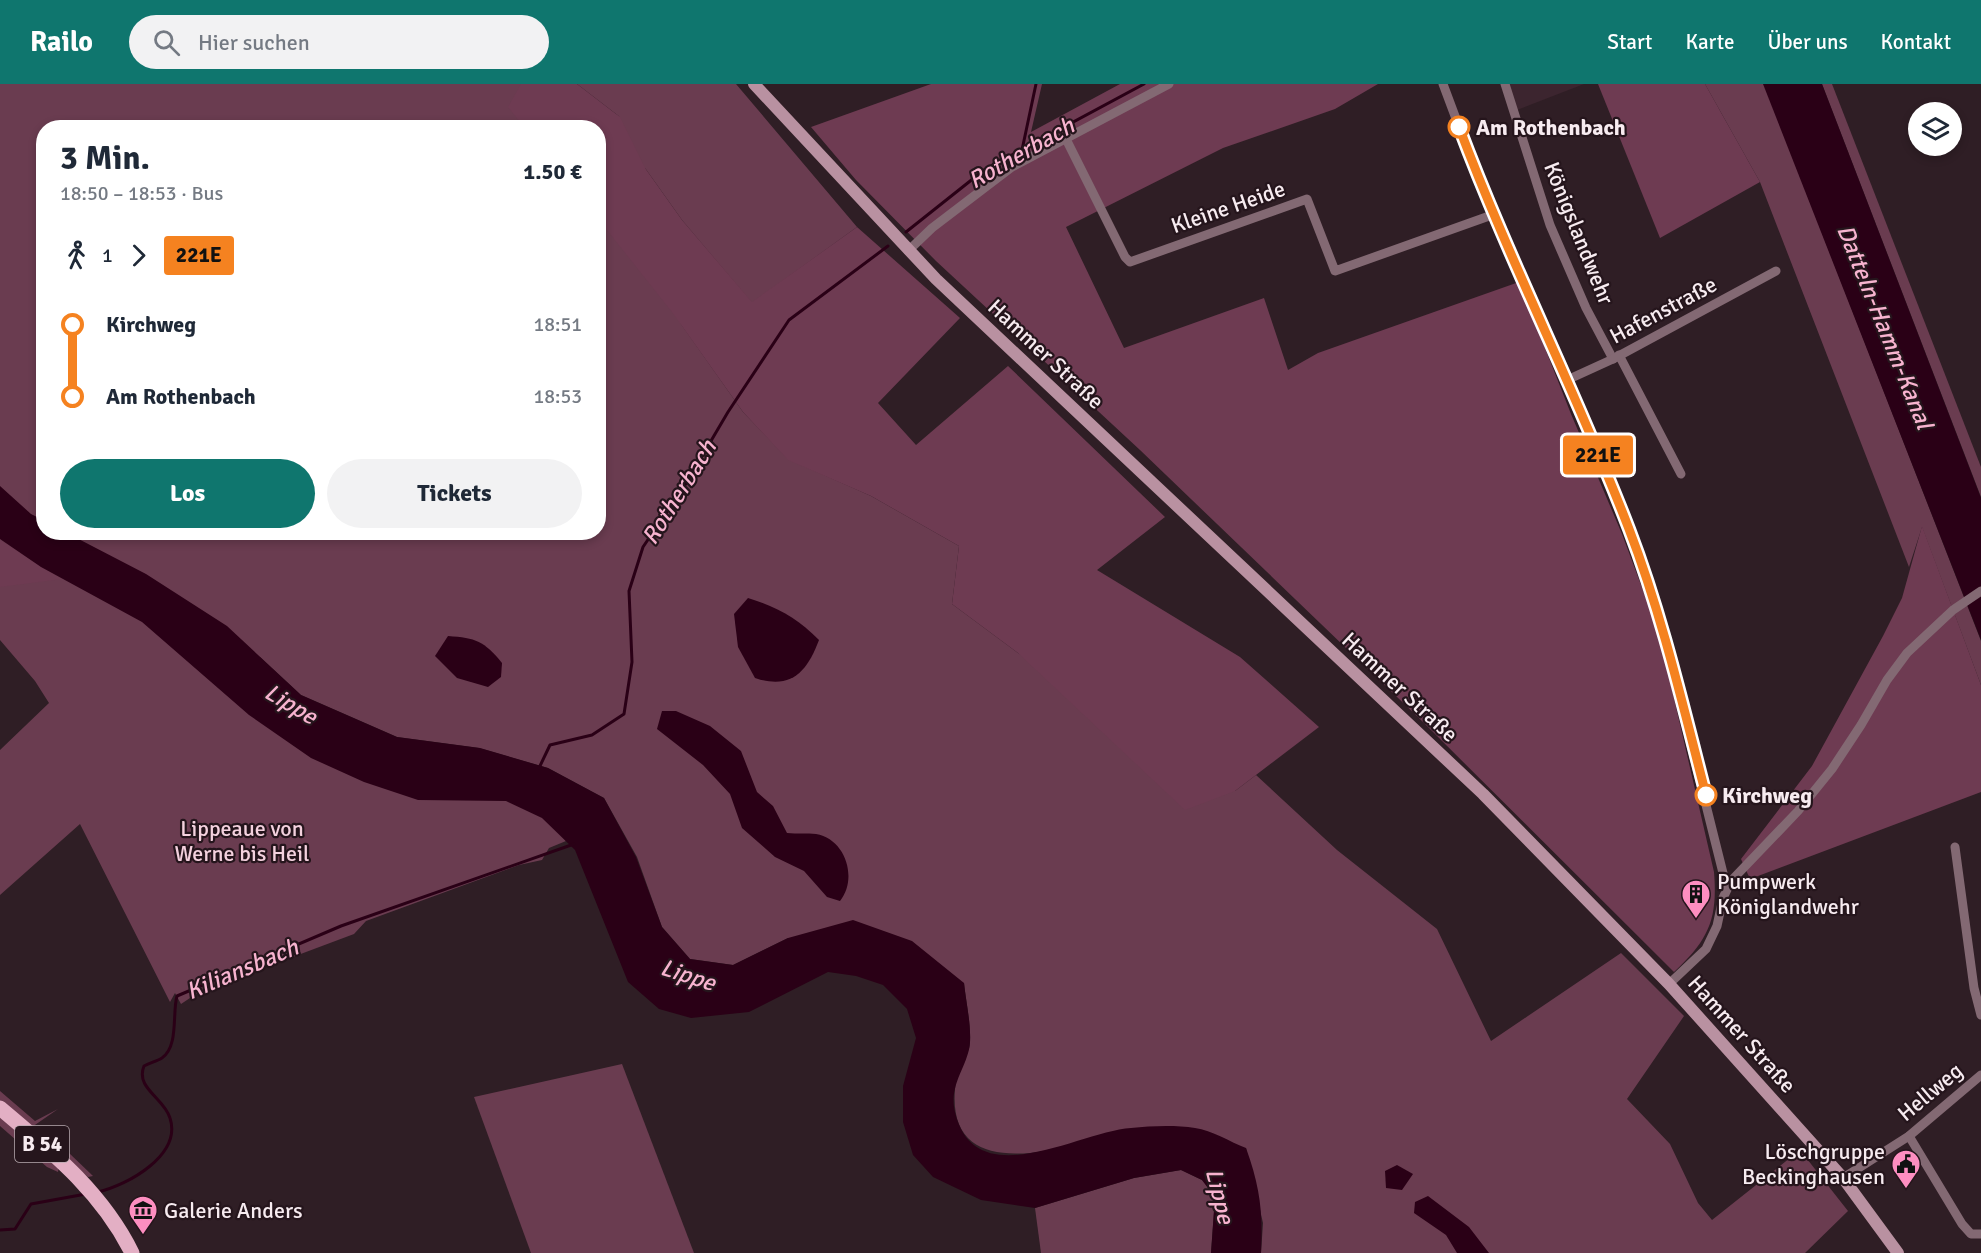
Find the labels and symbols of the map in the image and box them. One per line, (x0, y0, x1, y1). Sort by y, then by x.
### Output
water label: Rotherbach (962, 110, 1080, 195)
place label: Am Rothenbach (1476, 114, 1626, 141)
marker: Am Rothenbach (1448, 116, 1470, 138)
street label: Königslandwehr (1538, 158, 1620, 308)
street label: Kleine Heide (1168, 175, 1288, 239)
water label: Datteln-Hamm-Kanal (1830, 220, 1941, 436)
street label: Hafenstraße (1605, 271, 1721, 349)
street label: Hammer Straße (982, 293, 1110, 415)
water label: Rotherbach (635, 433, 723, 550)
line badge: 221E (1556, 436, 1640, 475)
street label: Hammer Straße (1336, 626, 1464, 748)
water label: Lippe (259, 677, 324, 732)
place label: Kirchweg (1722, 782, 1812, 809)
marker: Kirchweg (1695, 784, 1717, 806)
park label: Lippeaue von Werne bis Heil (174, 815, 310, 867)
place label: Pumpwerk Königlandwehr (1717, 868, 1859, 920)
building icon: Pumpwerk Königlandwehr (1680, 878, 1712, 920)
water label: Kiliansbach (181, 932, 304, 1006)
water label: Lippe (657, 952, 720, 998)
street label: Hammer Straße (1682, 970, 1802, 1098)
street label: Hellweg (1892, 1057, 1968, 1127)
road number: B 54 (15, 1126, 69, 1162)
place label: Löschgruppe Beckinghausen (1742, 1138, 1885, 1190)
public building icon: Löschgruppe Beckinghausen (1890, 1148, 1922, 1190)
water label: Lippe (1199, 1165, 1242, 1228)
museum icon: Galerie Anders (127, 1194, 159, 1236)
place label: Galerie Anders (164, 1197, 303, 1224)

